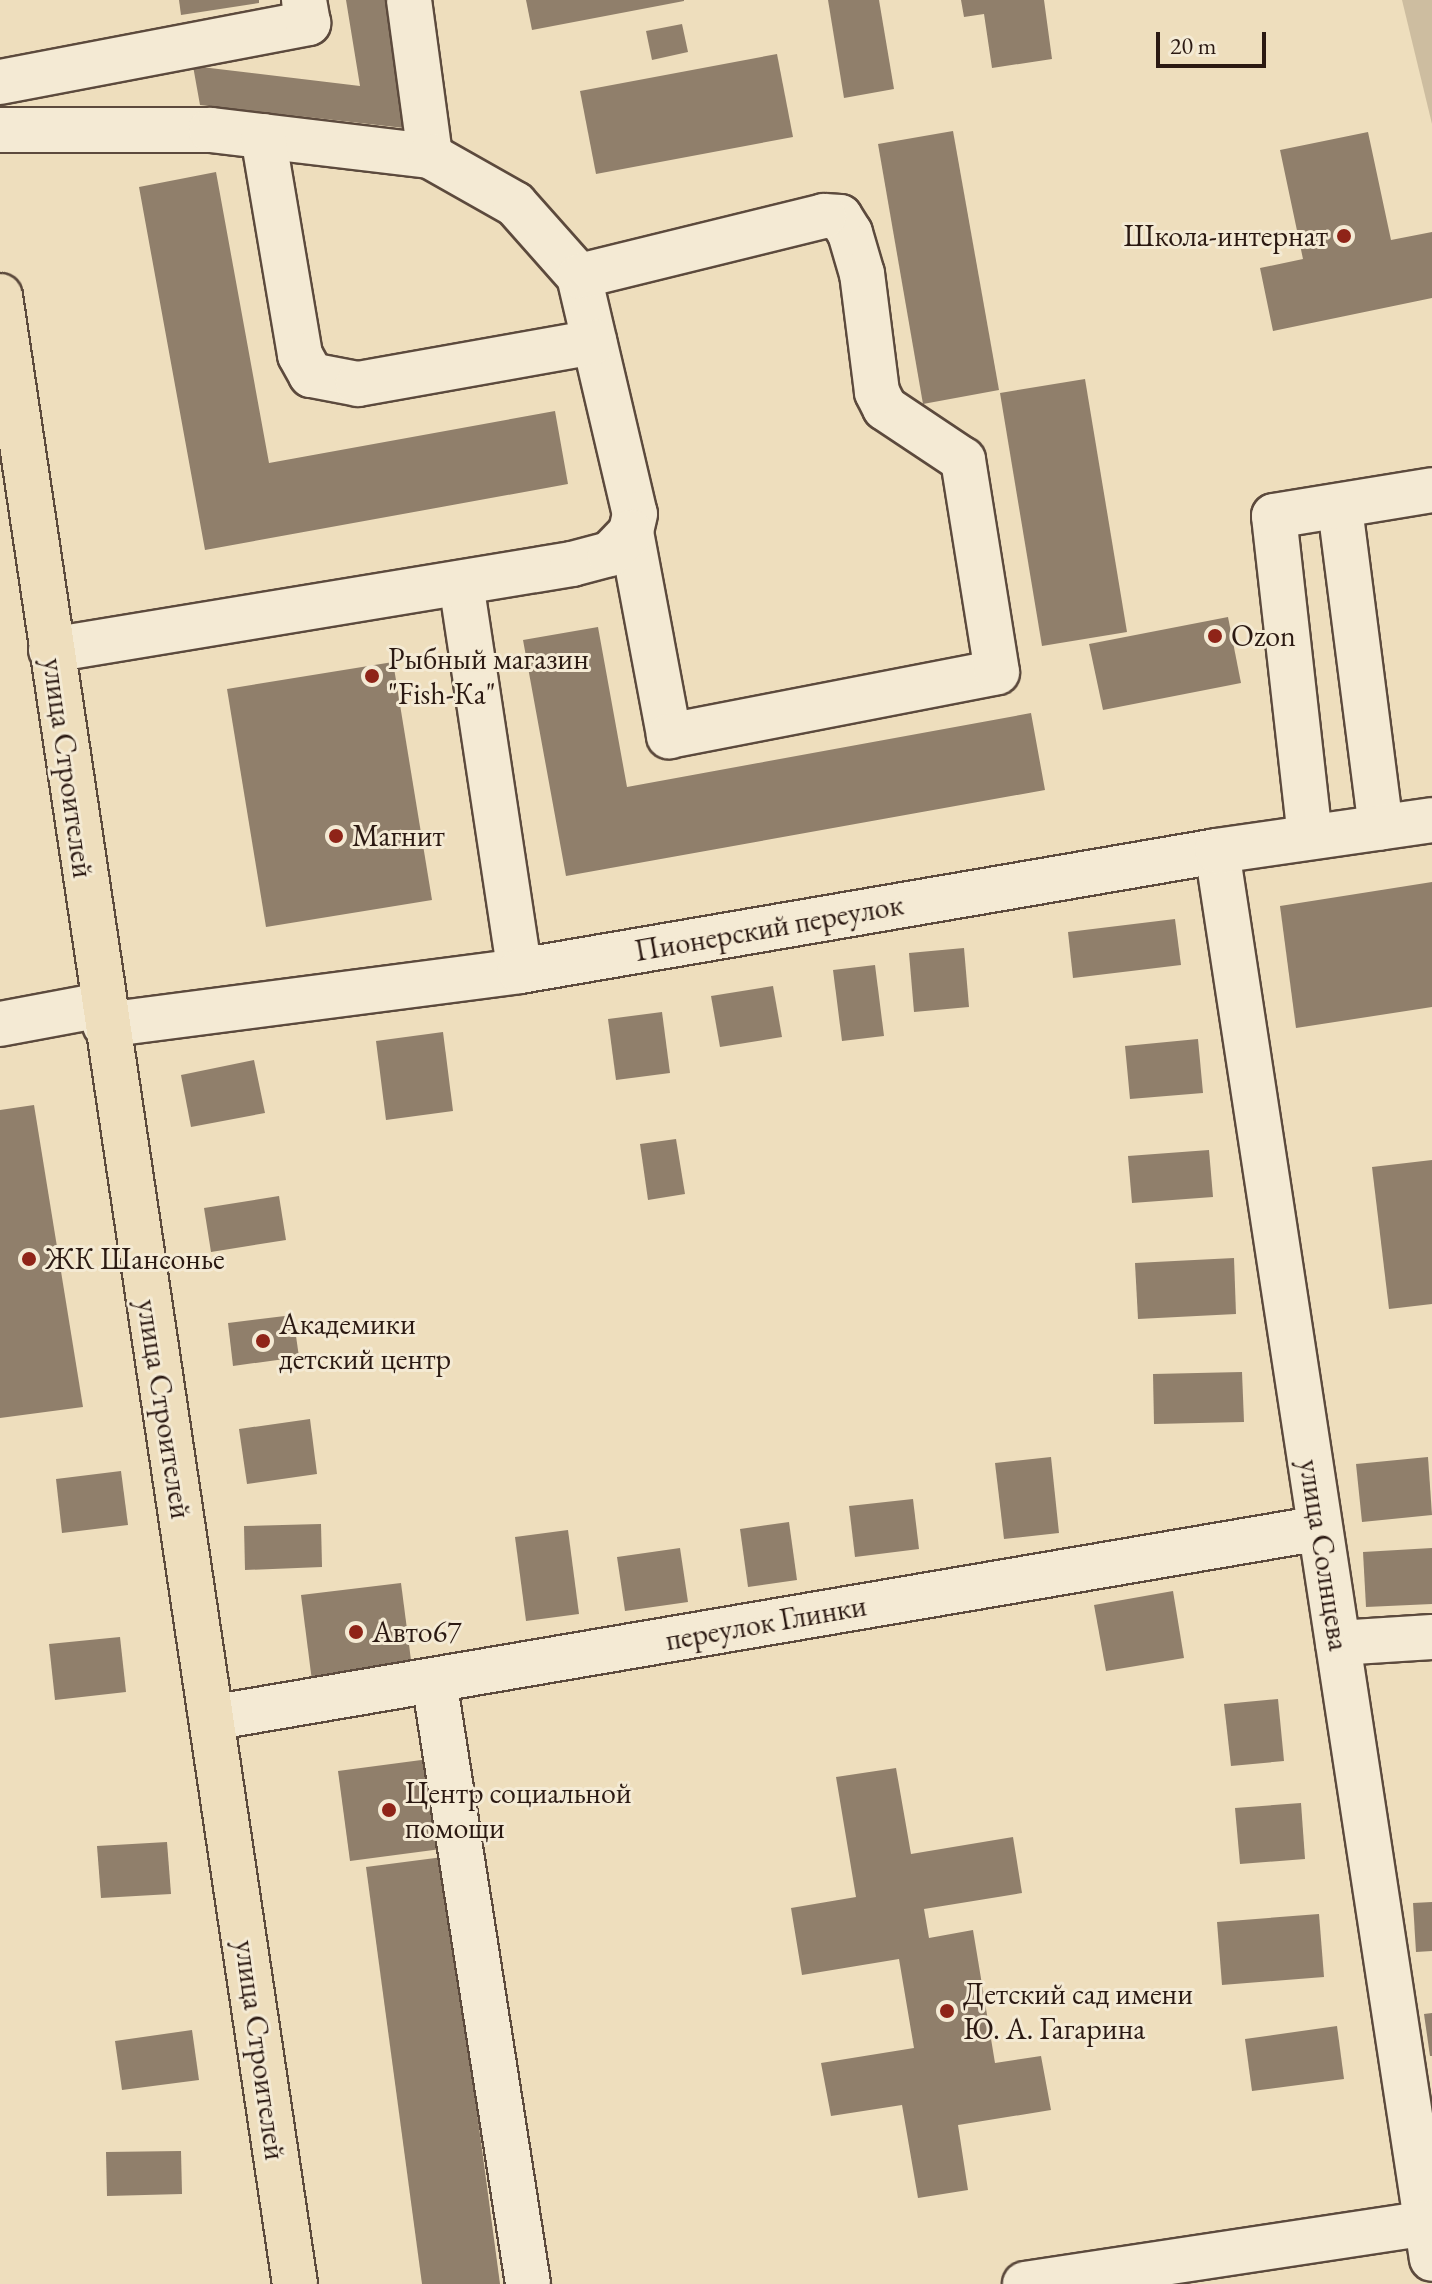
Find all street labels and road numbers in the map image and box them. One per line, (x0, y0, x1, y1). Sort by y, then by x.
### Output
street label: улица Строителей (35, 656, 101, 880)
street label: Пионерский переулок (632, 887, 906, 969)
street label: улица Строителей (129, 1297, 199, 1521)
street label: улица Солнцева (1291, 1457, 1357, 1653)
street label: переулок Глинки (663, 1588, 869, 1658)
street label: улица Строителей (227, 1938, 293, 2162)

